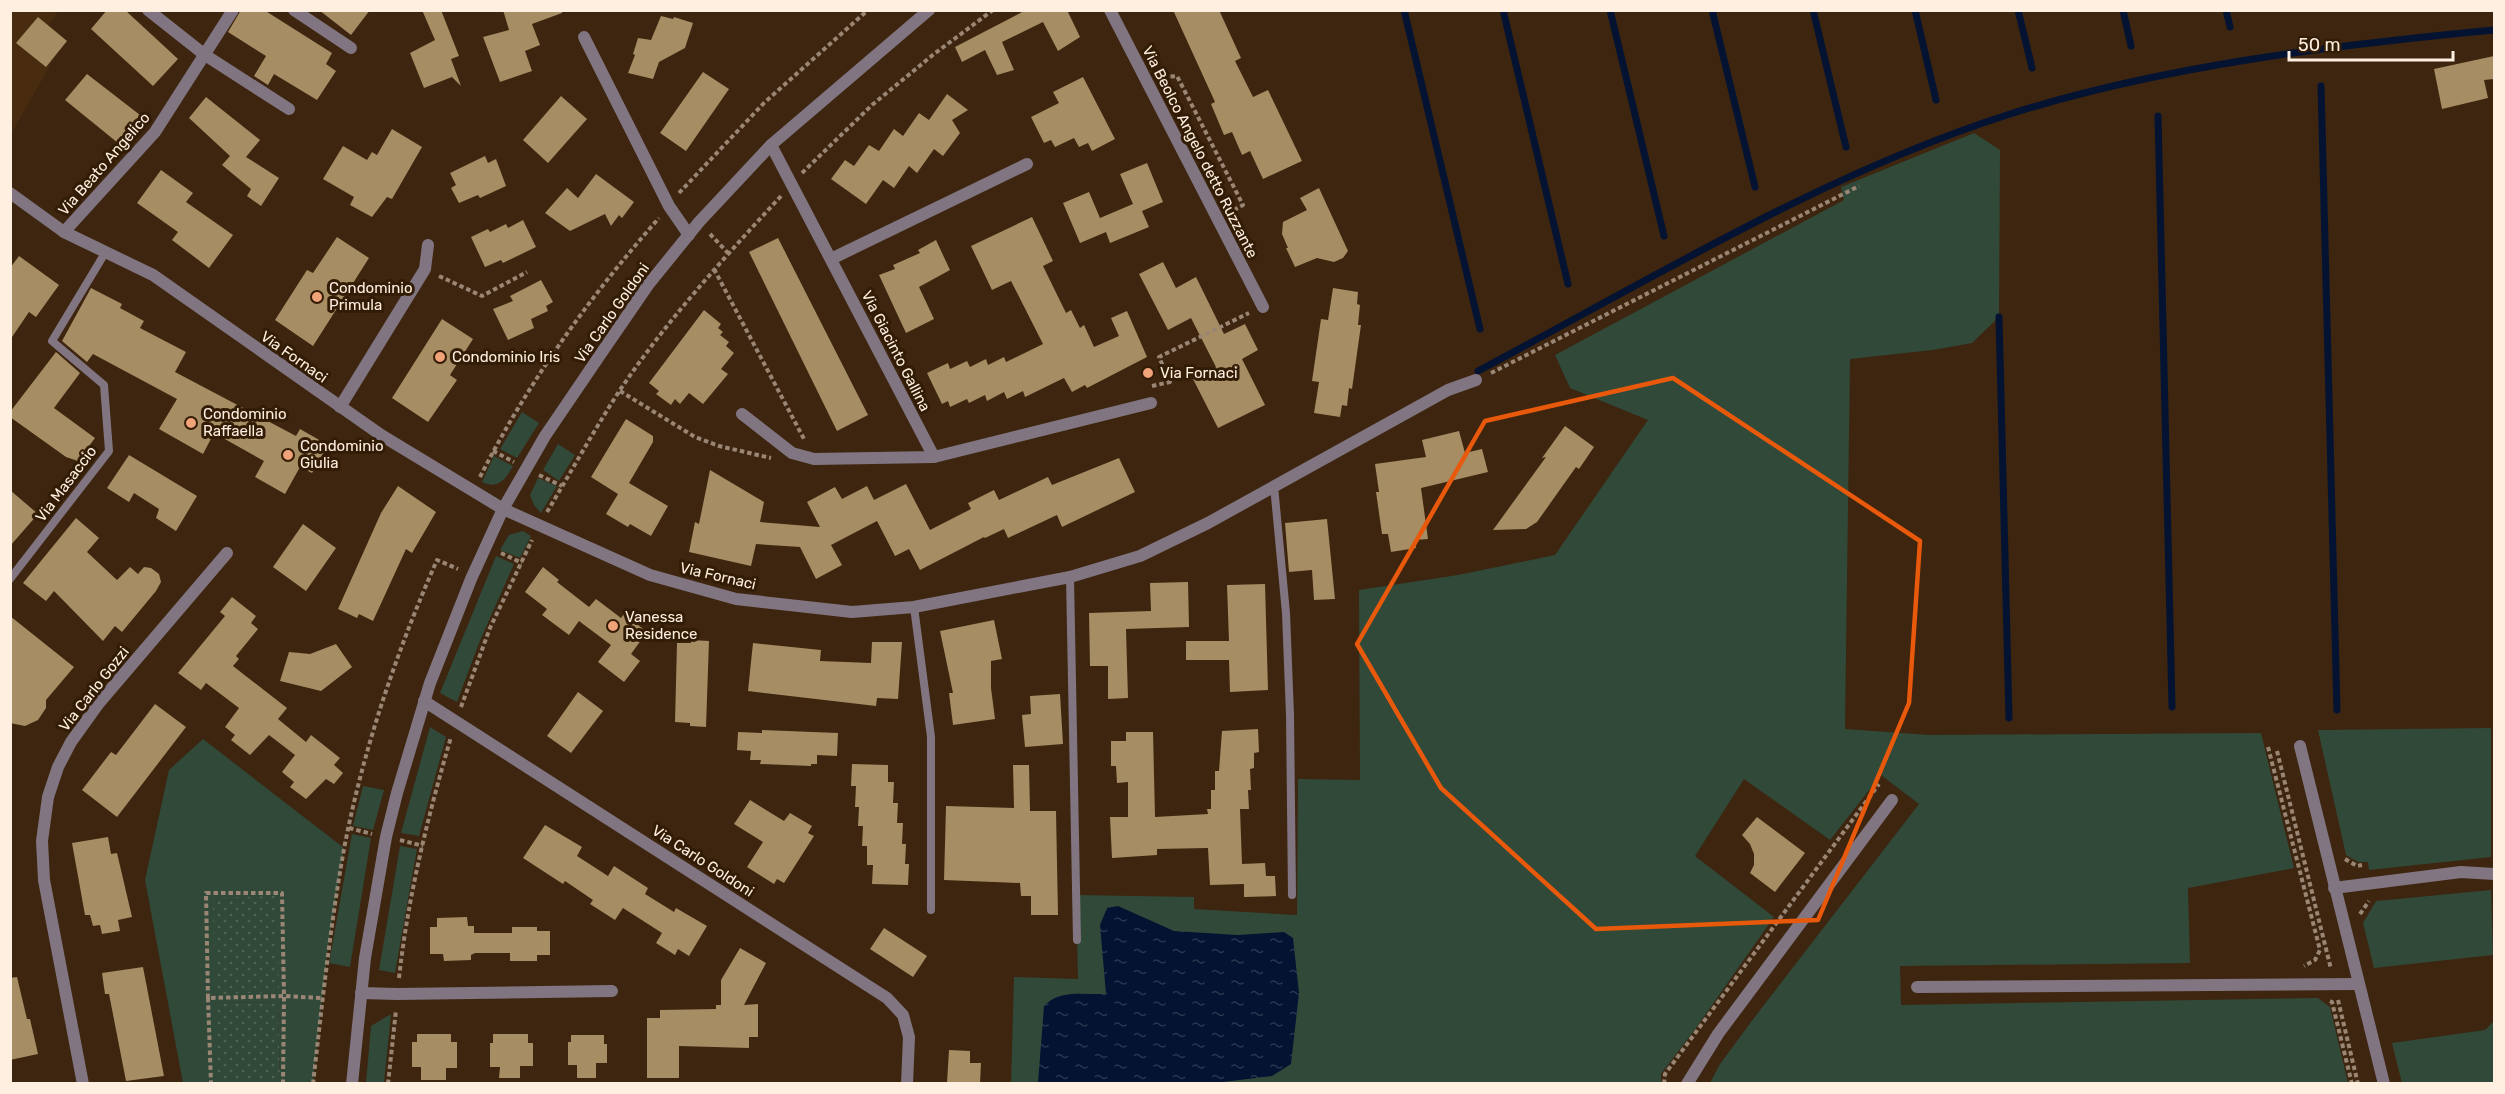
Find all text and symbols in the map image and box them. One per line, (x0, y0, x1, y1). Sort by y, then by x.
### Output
scale bar (2289, 24, 2452, 62)
text: 50 m (2298, 34, 2341, 56)
street label: Via Beolco Angelo detto Ruzzante (1139, 43, 1261, 261)
street label: Via Beato Angelico (54, 109, 154, 219)
street label: Via Carlo Goldoni (571, 260, 653, 366)
place label: Condominio Primula (329, 279, 413, 314)
street label: Via Giacinto Gallina (858, 288, 934, 414)
marker: Condominio Primula (310, 290, 324, 304)
street label: Via Fornaci (257, 327, 331, 387)
place label: Condominio Iris (452, 348, 561, 366)
marker: Condominio Iris (433, 350, 447, 364)
place label: Via Fornaci (1160, 364, 1238, 382)
marker: Via Fornaci (1141, 366, 1155, 380)
place label: Condominio Raffaella (203, 405, 287, 440)
marker: Condominio Raffaella (184, 416, 198, 430)
place label: Condominio Giulia (300, 437, 384, 472)
street label: Via Masaccio (32, 443, 100, 525)
marker: Condominio Giulia (281, 448, 295, 462)
street label: Via Fornaci (678, 559, 758, 593)
place label: Vanessa Residence (625, 608, 698, 643)
marker: Vanessa Residence (606, 619, 620, 633)
street label: Via Carlo Gozzi (55, 643, 133, 735)
street label: Via Carlo Goldoni (649, 821, 757, 901)

